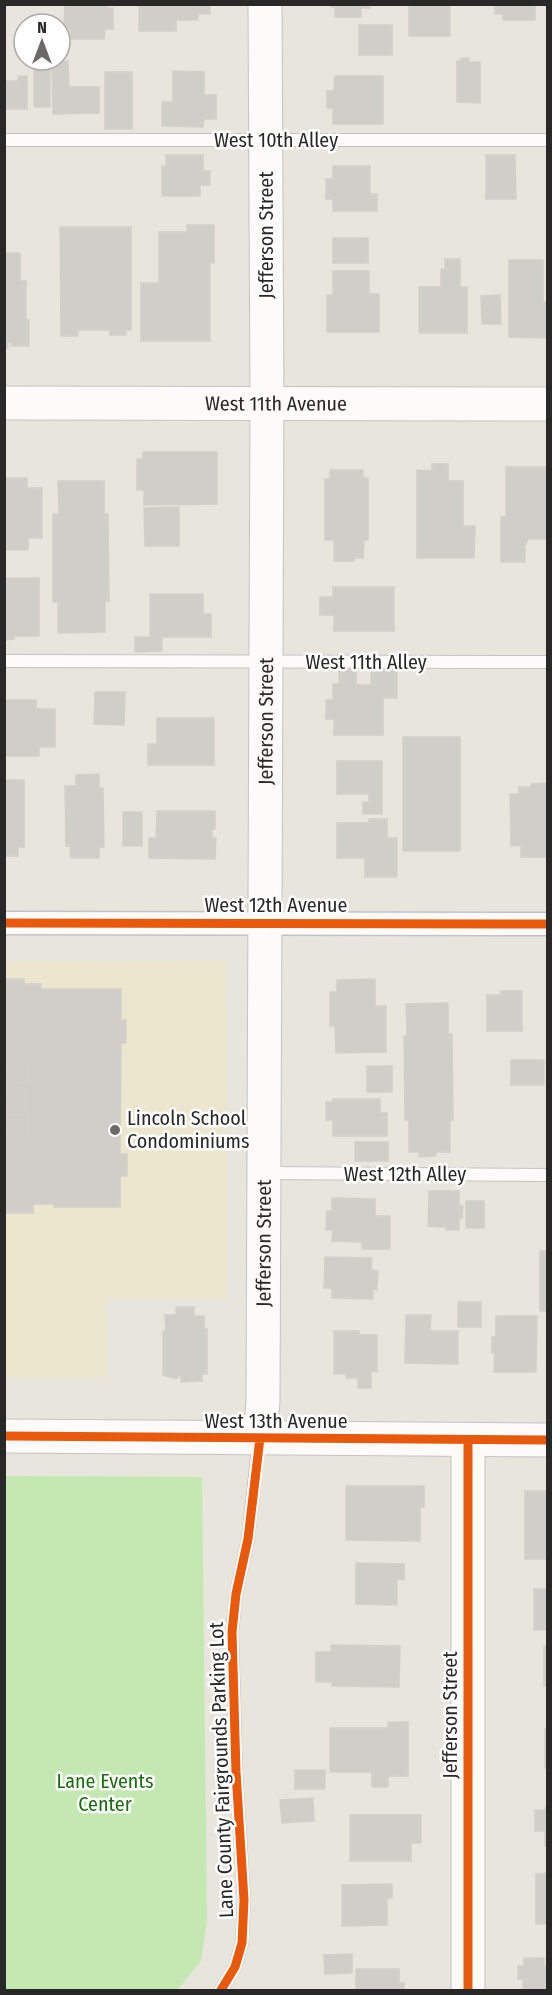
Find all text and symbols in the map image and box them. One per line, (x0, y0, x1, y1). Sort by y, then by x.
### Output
north arrow (12, 12, 72, 72)
text: N (37, 18, 47, 37)
street label: West 10th Alley (214, 128, 338, 152)
street label: Jefferson Street (254, 171, 278, 299)
street label: West 11th Avenue (205, 391, 347, 416)
street label: West 11th Alley (305, 650, 427, 674)
street label: Jefferson Street (253, 657, 278, 785)
street label: West 12th Avenue (205, 893, 347, 917)
place label: Lincoln School Condominiums (127, 1106, 249, 1153)
marker: Lincoln School Condominiums (108, 1123, 122, 1137)
street label: West 12th Alley (344, 1162, 466, 1186)
street label: Jefferson Street (251, 1179, 276, 1307)
street label: West 13th Avenue (204, 1409, 348, 1433)
street label: Lane County Fairgrounds Parking Lot (204, 1621, 238, 1918)
street label: Jefferson Street (438, 1651, 462, 1779)
park label: Lane Events Center (57, 1769, 153, 1816)

